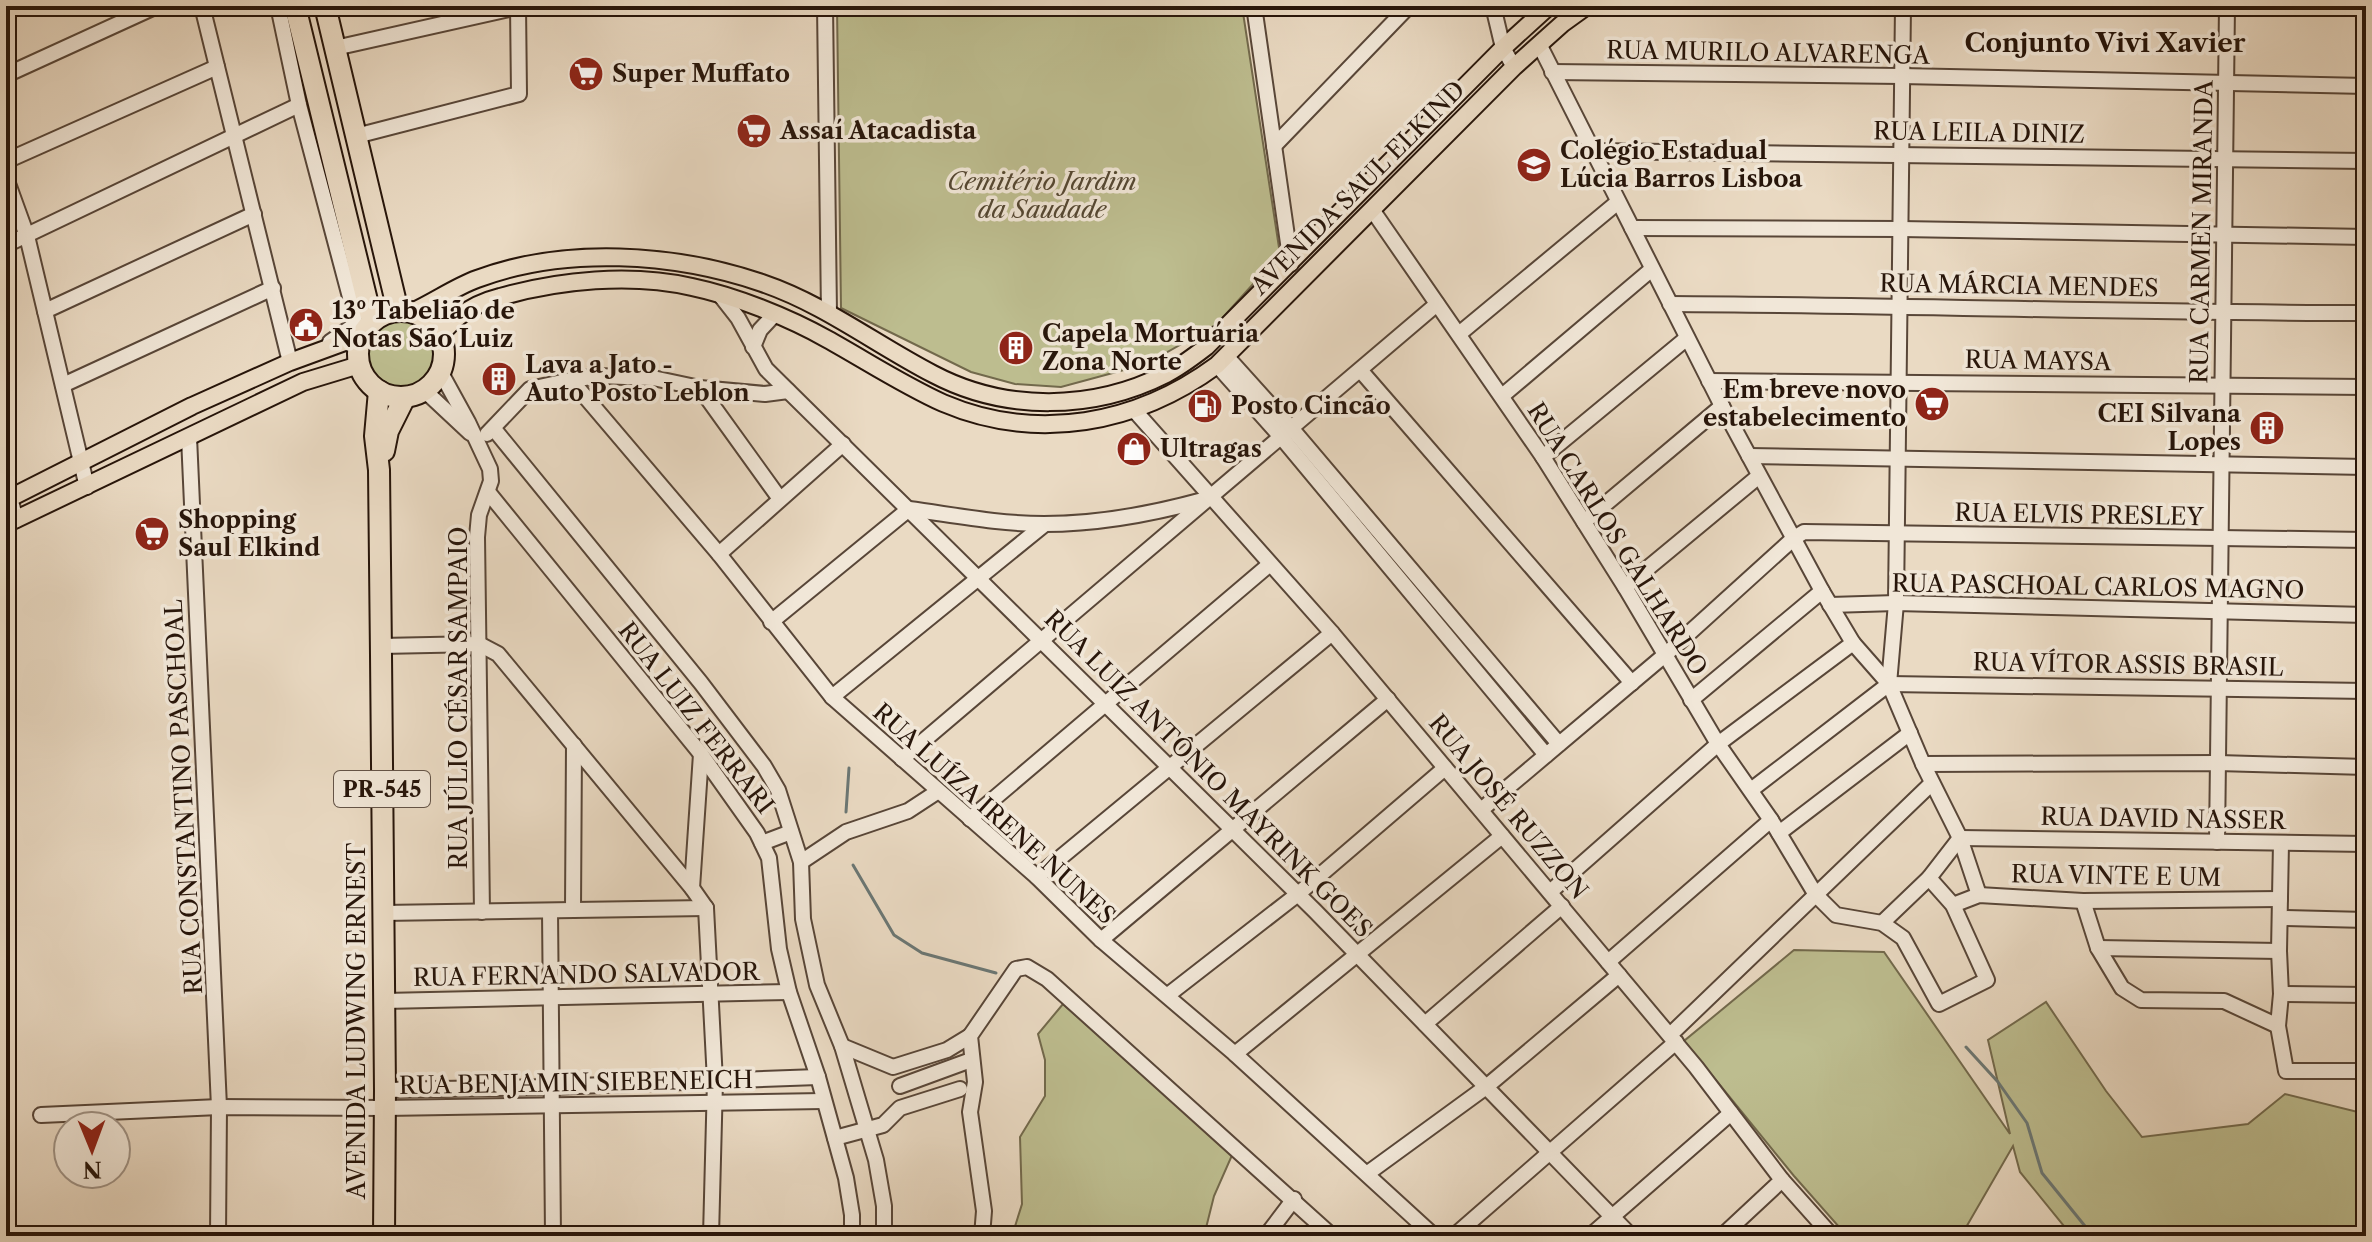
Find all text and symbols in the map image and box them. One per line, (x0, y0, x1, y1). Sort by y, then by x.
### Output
district label: Conjunto Vivi Xavier (1965, 27, 2246, 59)
street label: RUA MURILO ALVARENGA (1606, 35, 1931, 70)
supermarket icon: Super Muffato (567, 55, 605, 93)
place label: Super Muffato (612, 59, 790, 88)
street label: AVENIDA SAUL ELKIND (1244, 75, 1471, 301)
street label: RUA CARMEN MIRANDA (2184, 79, 2219, 384)
supermarket icon: Assaí Atacadista (735, 112, 773, 150)
place label: Assaí Atacadista (779, 116, 978, 145)
street label: RUA LEILA DINIZ (1873, 116, 2085, 149)
place label: Colégio Estadual Lúcia Barros Lisboa (1560, 136, 1803, 193)
school or university icon: Colégio Estadual Lúcia Barros Lisboa (1515, 146, 1553, 184)
park label: Cemitério Jardim da Saudade (947, 167, 1137, 224)
street label: RUA MÁRCIA MENDES (1879, 269, 2159, 302)
place label: 13º Tabelião de Notas São Luiz (332, 296, 515, 353)
public building icon: 13º Tabelião de Notas São Luiz (287, 306, 325, 344)
place label: Capela Mortuária Zona Norte (1042, 319, 1260, 376)
building icon: Capela Mortuária Zona Norte (997, 329, 1035, 367)
street label: RUA MAYSA (1964, 345, 2113, 376)
place label: Lava a Jato - Auto Posto Leblon (524, 350, 750, 407)
building icon: Lava a Jato - Auto Posto Leblon (480, 360, 518, 398)
place label: Em breve novo estabelecimento (1703, 375, 1906, 432)
supermarket icon: Em breve novo estabelecimento (1913, 385, 1951, 423)
fuel station icon: Posto Cincão (1186, 387, 1224, 425)
place label: Posto Cincão (1231, 391, 1391, 420)
street label: RUA CARLOS GALHARDO (1521, 397, 1714, 681)
place label: CEI Silvana Lopes (2098, 399, 2242, 456)
building icon: CEI Silvana Lopes (2248, 409, 2286, 447)
shop icon: Ultragas (1115, 430, 1153, 468)
place label: Ultragas (1160, 434, 1262, 463)
street label: RUA ELVIS PRESLEY (1954, 498, 2205, 531)
place label: Shopping Saul Elkind (178, 505, 320, 562)
supermarket icon: Shopping Saul Elkind (133, 515, 171, 553)
street label: RUA JÚLIO CÉSAR SAMPAIO (443, 526, 473, 870)
street label: RUA PASCHOAL CARLOS MAGNO (1891, 568, 2305, 605)
street label: RUA CONSTANTINO PASCHOAL (159, 598, 208, 995)
street label: RUA LUIZ ANTÔNIO MAYRINK GOES (1039, 603, 1379, 943)
street label: RUA LUIZ FERRARI (612, 616, 780, 819)
street label: RUA VÍTOR ASSIS BRASIL (1972, 646, 2284, 682)
street label: RUA LUÍZA IRENE NUNES (867, 696, 1122, 930)
street label: RUA JOSÉ RUZZON (1423, 709, 1594, 905)
road number: PR-545 (334, 771, 430, 807)
street label: RUA DAVID NASSER (2040, 802, 2287, 835)
street label: AVENIDA LUDWING ERNEST (342, 843, 371, 1200)
street label: RUA VINTE E UM (2011, 859, 2221, 892)
street label: RUA FERNANDO SALVADOR (413, 957, 761, 992)
street label: RUA BENJAMIN SIEBENEICH (399, 1065, 753, 1100)
north arrow (52, 1110, 132, 1190)
text: N (83, 1156, 102, 1183)

